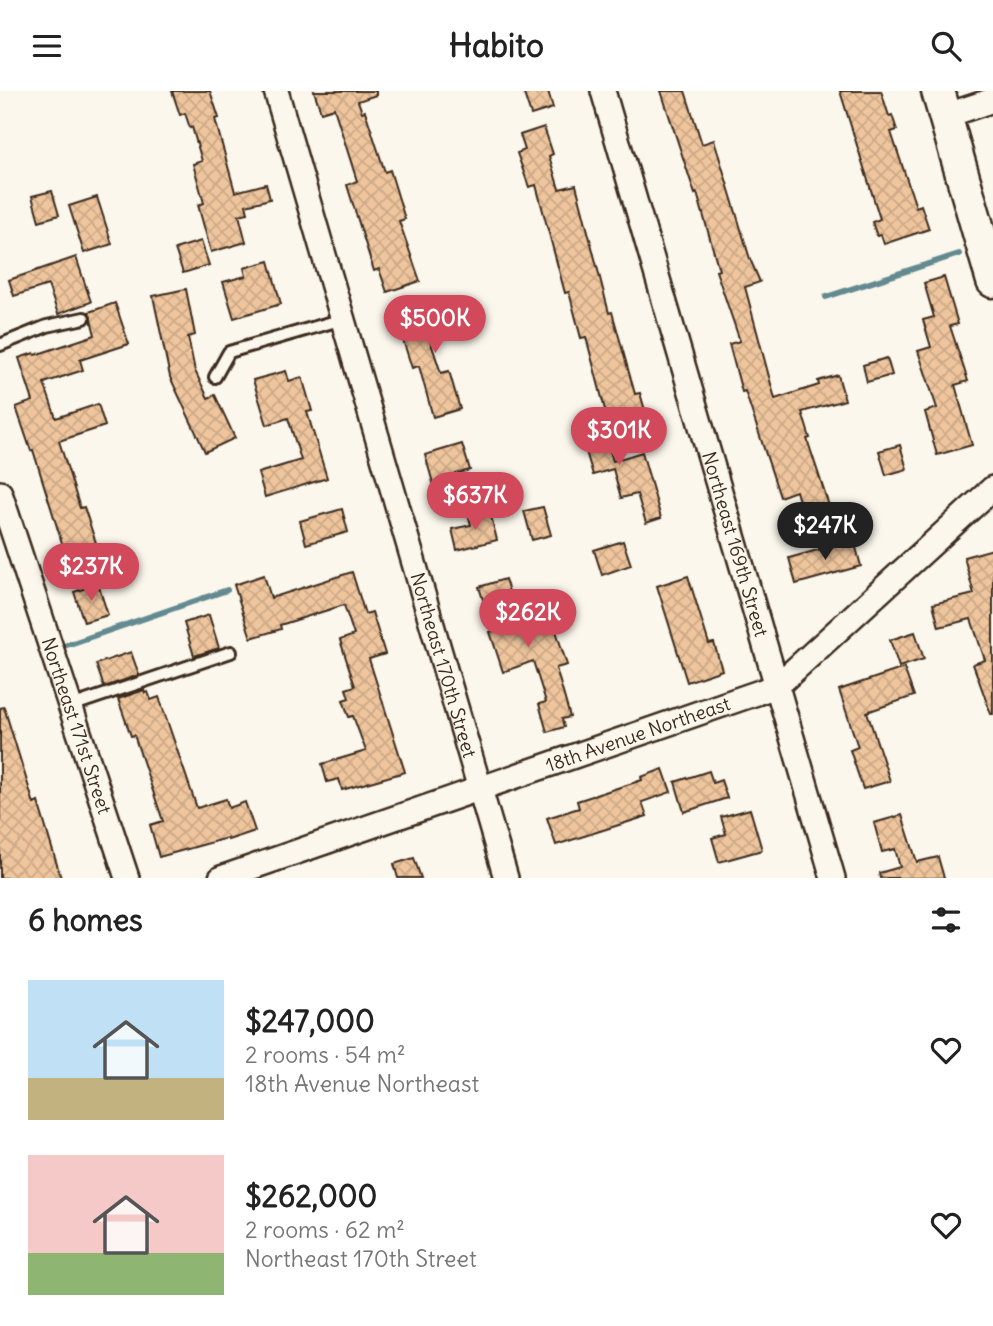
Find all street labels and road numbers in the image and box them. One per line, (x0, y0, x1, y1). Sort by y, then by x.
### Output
street label: Northeast 169th Street (697, 449, 774, 639)
street label: Northeast 170th Street (405, 570, 482, 760)
street label: Northeast 171st Street (36, 634, 117, 817)
street label: 18th Avenue Northeast (542, 691, 733, 777)

